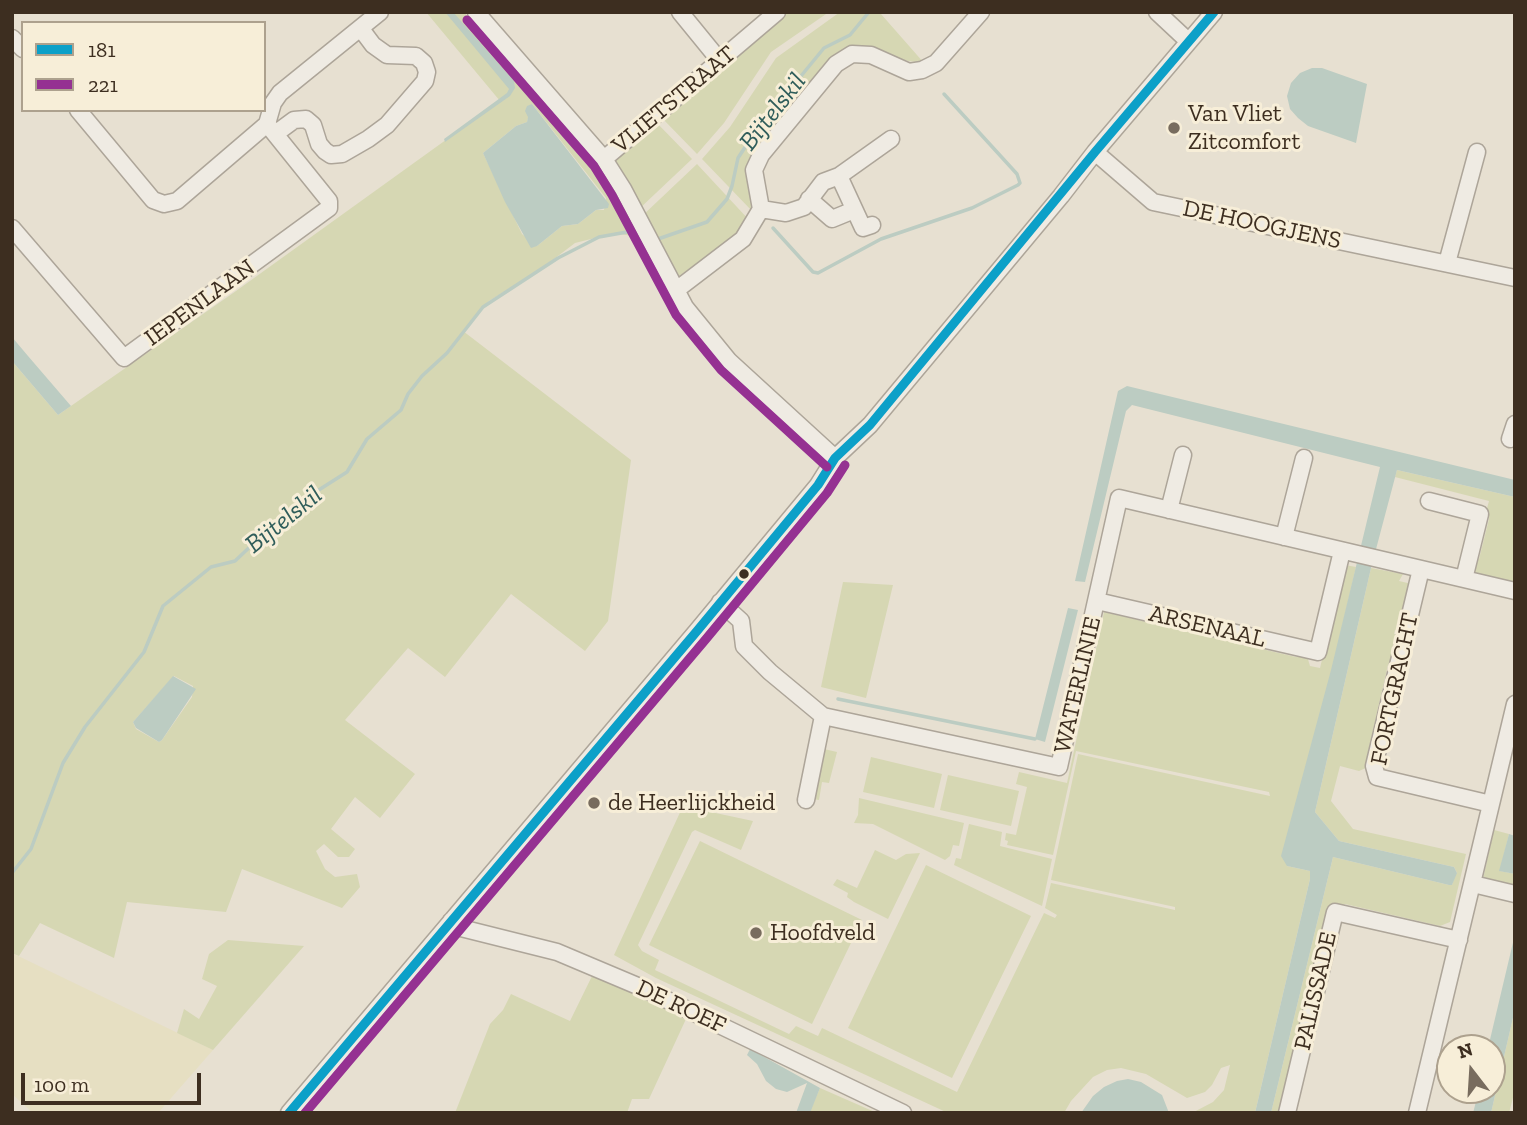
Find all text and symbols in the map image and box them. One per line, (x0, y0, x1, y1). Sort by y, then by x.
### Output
legend (21, 21, 266, 112)
text: 181 (88, 37, 115, 62)
street label: VLIETSTRAAT (606, 40, 742, 160)
water label: Bijtelskil (733, 67, 813, 157)
text: 221 (88, 72, 118, 97)
place label: Van Vliet Zitcomfort (1188, 100, 1300, 156)
marker: Van Vliet Zitcomfort (1166, 120, 1182, 136)
street label: DE HOOGJENS (1180, 194, 1344, 256)
street label: IEPENLAAN (139, 253, 261, 353)
water label: Bijtelskil (239, 480, 329, 560)
unlabelled marker (737, 567, 751, 581)
street label: ARSENAAL (1146, 600, 1268, 654)
street label: FORTGRACHT (1365, 610, 1425, 768)
street label: WATERLINIE (1048, 614, 1108, 756)
place label: de Heerlijckheid (608, 789, 775, 817)
marker: de Heerlijckheid (586, 795, 602, 811)
place label: Hoofdveld (770, 919, 875, 947)
marker: Hoofdveld (748, 925, 764, 941)
street label: PALISSADE (1288, 929, 1344, 1053)
street label: DE ROEF (632, 974, 730, 1040)
north arrow (1436, 1034, 1506, 1104)
text: N (1455, 1037, 1476, 1063)
scale bar (24, 1058, 205, 1102)
text: 100 m (34, 1072, 89, 1097)

